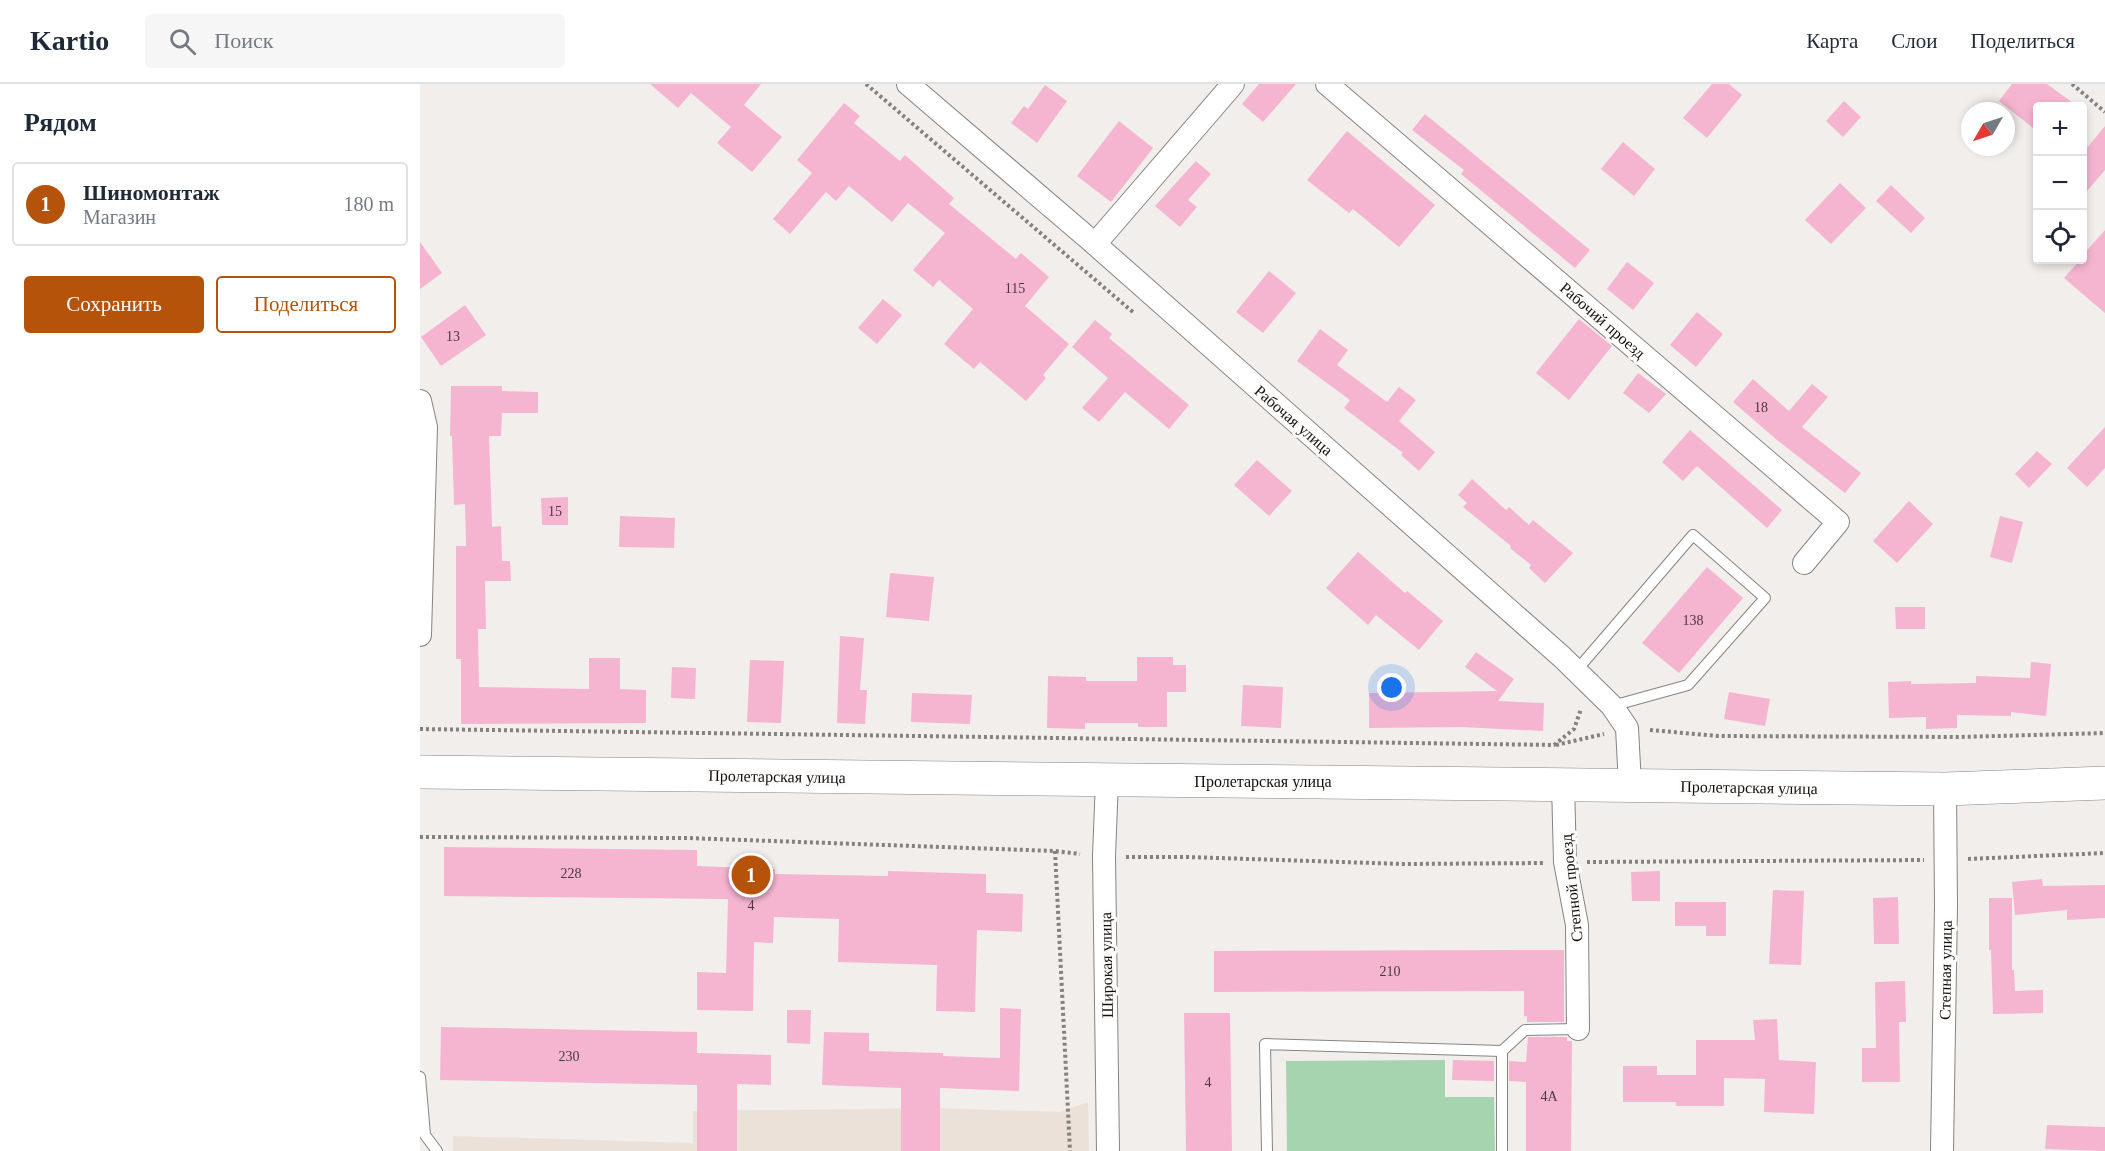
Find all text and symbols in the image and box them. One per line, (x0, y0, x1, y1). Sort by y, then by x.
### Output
search box (145, 14, 565, 68)
text: Kartio (30, 25, 109, 56)
icon: search (166, 25, 199, 58)
text: Поиск (214, 28, 273, 53)
text: Карта (1806, 29, 1858, 53)
text: Слои (1891, 29, 1937, 53)
text: Поделиться (1970, 29, 2075, 53)
north arrow (1961, 102, 2015, 156)
map controls (2033, 102, 2087, 264)
button: + (2033, 102, 2087, 156)
text: Рядом (24, 108, 97, 137)
button: − (2033, 156, 2087, 210)
text: Шиномонтаж (83, 180, 220, 205)
text: 1 (41, 193, 51, 215)
text: 180 m (343, 193, 394, 215)
text: Магазин (83, 206, 156, 228)
button: locate (2033, 210, 2087, 264)
button: Сохранить (24, 276, 204, 333)
button: Поделиться (216, 276, 396, 333)
street label: Рабочий проезд (1556, 279, 1649, 363)
house number: 115 (1005, 281, 1025, 296)
house number: 13 (446, 329, 460, 344)
street label: Рабочая улица (1251, 382, 1336, 460)
house number: 18 (1754, 400, 1768, 415)
house number: 15 (548, 504, 562, 519)
house number: 138 (1683, 613, 1704, 628)
your location (1377, 673, 1406, 702)
street label: Пролетарская улица (708, 767, 846, 787)
street label: Пролетарская улица (1194, 773, 1332, 791)
street label: Пролетарская улица (1680, 778, 1818, 798)
street label: Степной проезд (1557, 833, 1587, 943)
pin: 1 (732, 852, 770, 898)
house number: 228 (561, 866, 582, 881)
house number: 4 (748, 898, 755, 913)
street label: Широкая улица (1097, 912, 1117, 1018)
street label: Степная улица (1936, 920, 1956, 1020)
house number: 210 (1380, 964, 1401, 979)
house number: 230 (559, 1049, 580, 1064)
house number: 4 (1205, 1075, 1212, 1090)
house number: 4А (1540, 1089, 1558, 1104)

